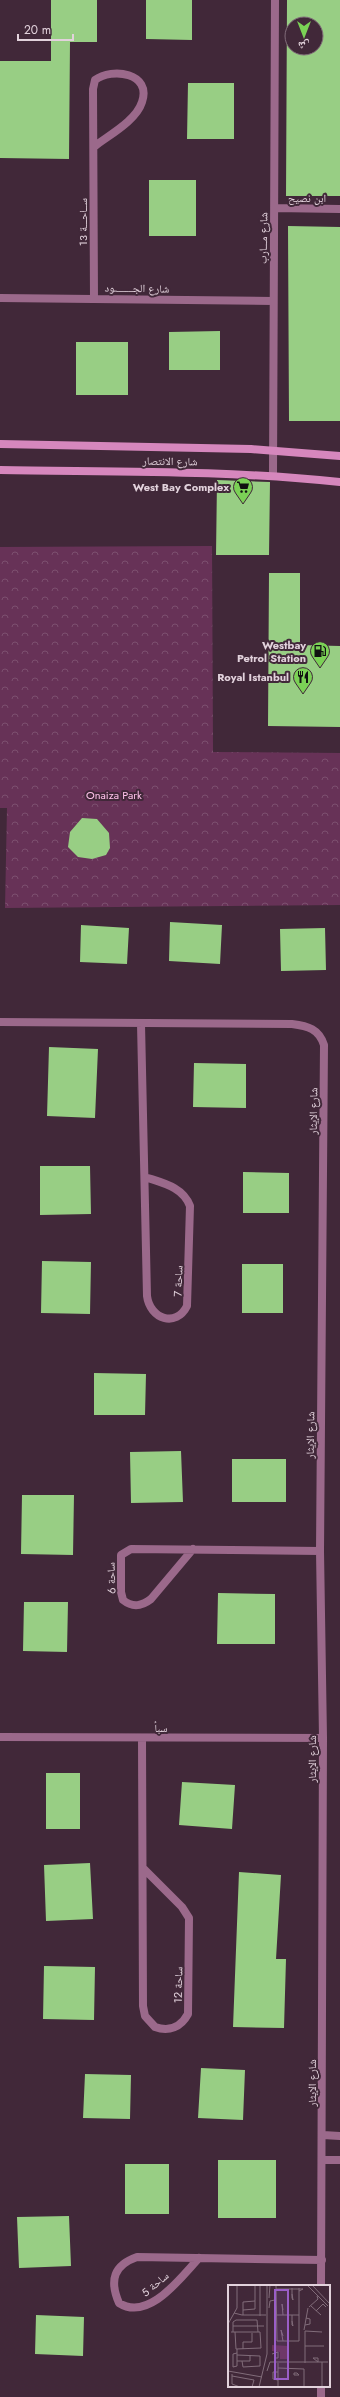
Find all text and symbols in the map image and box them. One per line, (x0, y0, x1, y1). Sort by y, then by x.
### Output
scale bar (18, 16, 73, 42)
north arrow (284, 16, 324, 56)
text: 20 m (24, 21, 51, 39)
text: ش (298, 38, 310, 54)
street label: ابن نصيح (288, 190, 326, 206)
street label: ســاحـــة 13 (75, 198, 91, 246)
street label: شارع مـــارب (255, 212, 271, 264)
street label: شارع الجــــــــود (105, 279, 169, 297)
street label: شارع الانتصار (141, 453, 198, 469)
supermarket icon: West Bay Complex (232, 476, 254, 504)
place label: West Bay Complex (133, 479, 229, 495)
place label: Westbay Petrol Station (237, 637, 306, 666)
fuel station icon: Westbay Petrol Station (309, 640, 331, 668)
restaurant icon: Royal Istanbul (292, 666, 314, 694)
place label: Royal Istanbul (217, 669, 289, 685)
park label: Onaiza Park (86, 787, 142, 803)
street label: شارع الإيثار (305, 1087, 321, 1136)
street label: ساحة 7 (169, 1265, 187, 1297)
street label: شارع الإيثار (302, 1411, 318, 1460)
street label: ساحة 6 (102, 1562, 120, 1594)
street label: سبأ (154, 1720, 168, 1736)
street label: شارع الإيثار (304, 1735, 320, 1784)
street label: ساحة 12 (170, 1967, 186, 2003)
street label: شارع الإيثار (304, 2059, 320, 2108)
street label: ساحة 5 (138, 2268, 172, 2300)
inset map (228, 2285, 330, 2387)

